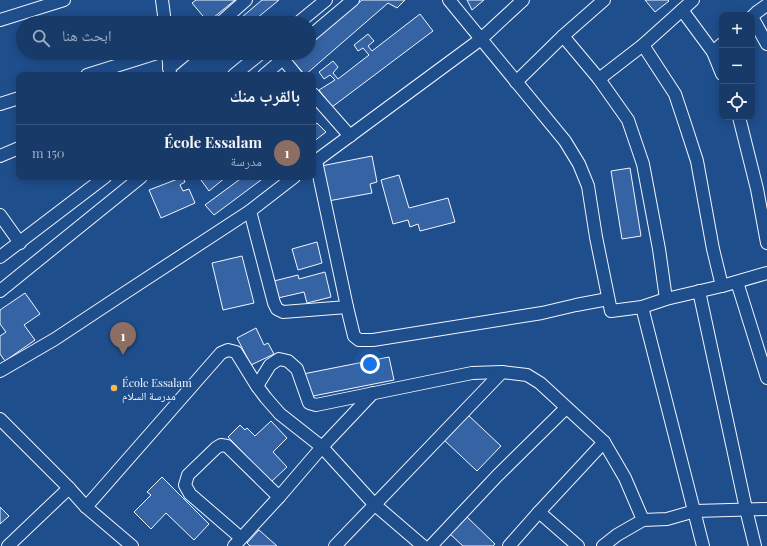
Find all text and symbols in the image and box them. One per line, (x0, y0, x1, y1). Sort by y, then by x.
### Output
map controls (719, 12, 755, 120)
button: + (719, 12, 755, 48)
search box (16, 16, 316, 60)
text: ابحث هنا (62, 25, 111, 45)
icon: search (30, 27, 52, 49)
button: − (719, 48, 755, 84)
text: بالقرب منك (230, 84, 300, 106)
button: locate (719, 84, 755, 120)
text: École Essalam (164, 132, 262, 152)
text: 150 m (32, 144, 65, 161)
text: 1 (285, 144, 290, 161)
text: مدرسة (230, 152, 262, 169)
pin: 1 (110, 322, 136, 355)
your location (360, 354, 380, 374)
place label: École Essalam مدرسة السلام (122, 375, 192, 403)
marker: École Essalam مدرسة السلام (109, 383, 119, 393)

